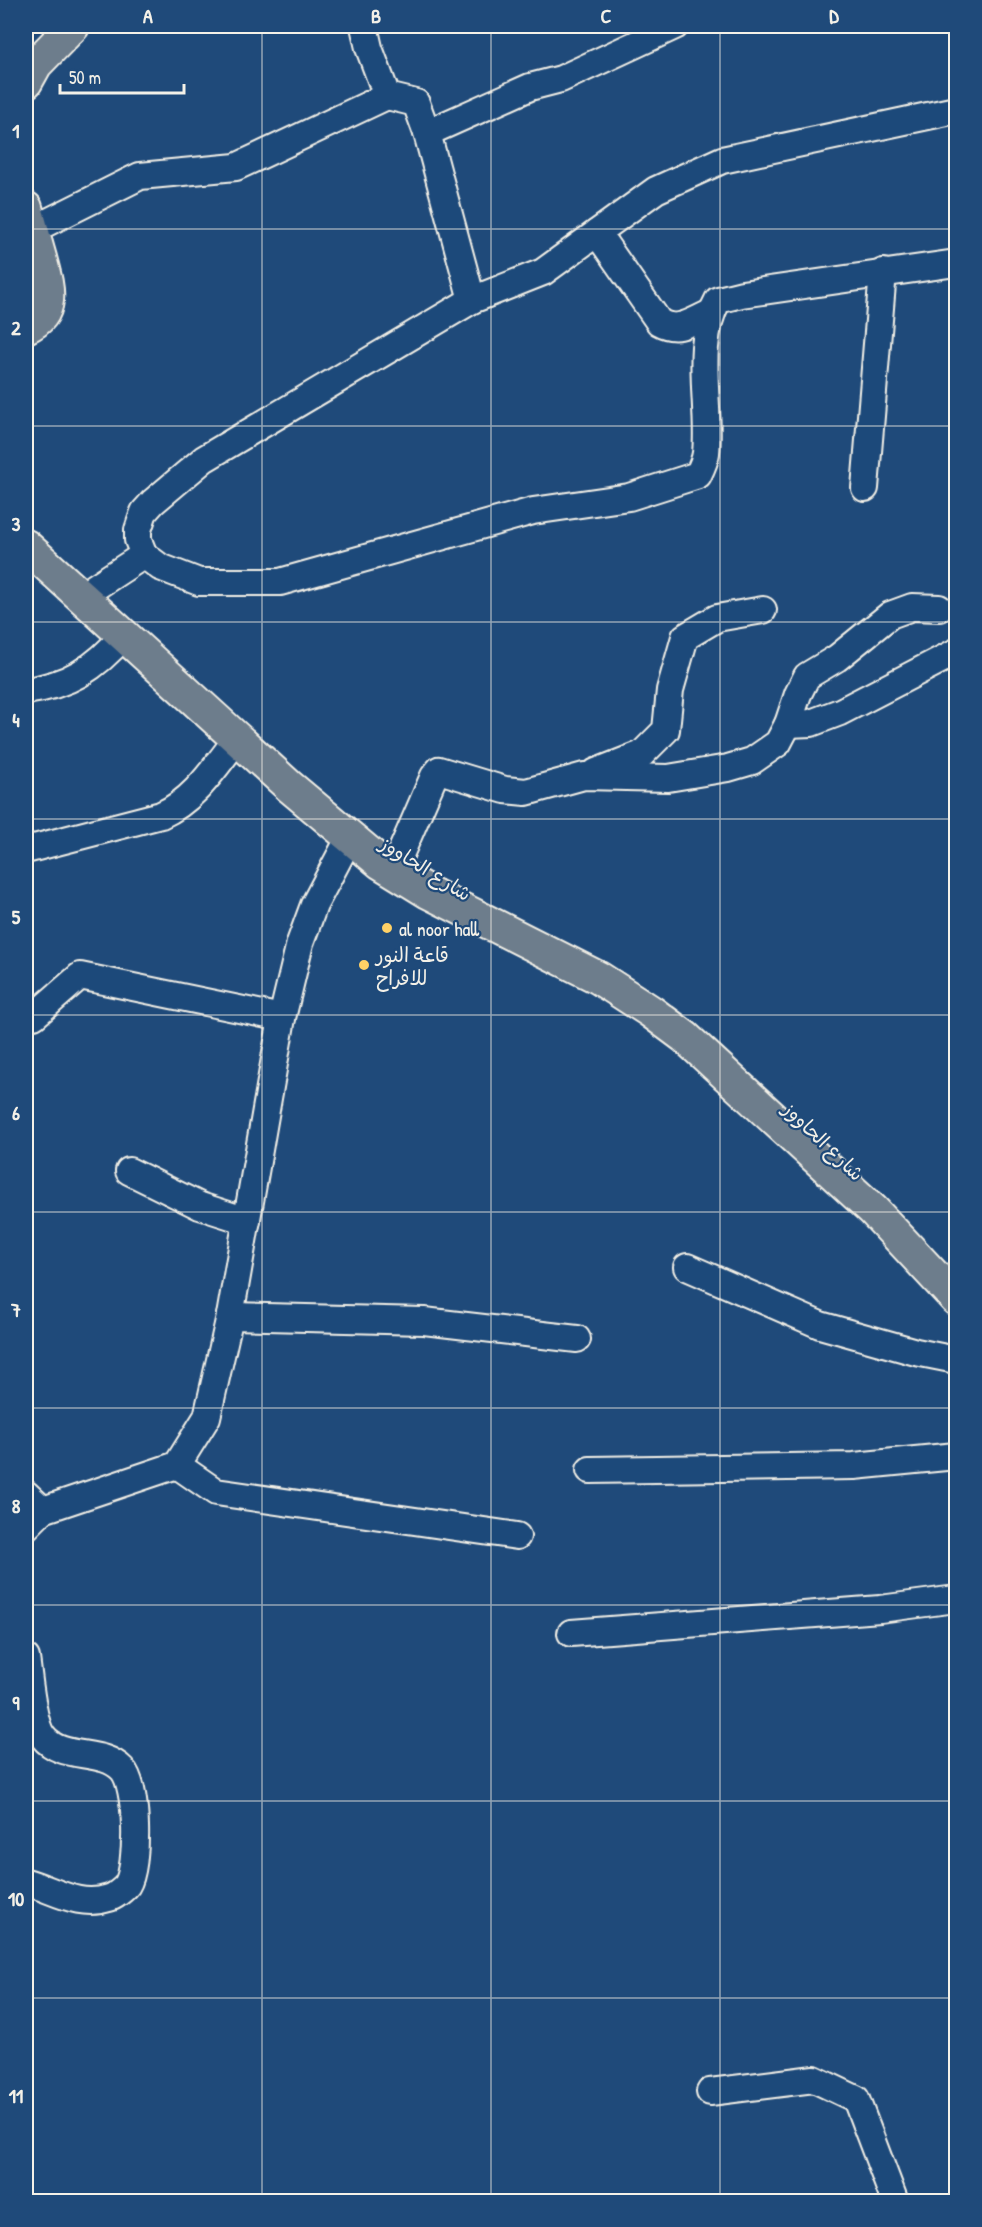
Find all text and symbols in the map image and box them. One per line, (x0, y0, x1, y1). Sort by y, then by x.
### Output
text: A (143, 2, 153, 29)
text: B (371, 2, 381, 29)
text: C (601, 2, 612, 29)
text: D (829, 2, 839, 29)
scale bar (60, 57, 184, 95)
text: 50 m (69, 65, 101, 90)
text: 1 (12, 117, 20, 144)
text: 2 (11, 314, 21, 341)
text: 3 (12, 510, 21, 537)
text: 4 (12, 706, 20, 733)
street label: شارع الحاووز (373, 828, 477, 908)
text: 5 (12, 903, 21, 930)
place label: al noor hall (399, 915, 479, 942)
marker: al noor hall (380, 921, 394, 935)
place label: قاعة النور للافراح (374, 941, 449, 992)
marker: قاعة النور للافراح (357, 958, 371, 972)
street label: شارع الحاووز (776, 1094, 870, 1187)
text: 6 (12, 1099, 20, 1126)
text: 7 (10, 1296, 21, 1323)
text: 8 (12, 1492, 21, 1519)
text: 9 (12, 1689, 20, 1716)
text: 10 (8, 1885, 24, 1912)
text: 11 (9, 2082, 23, 2109)

